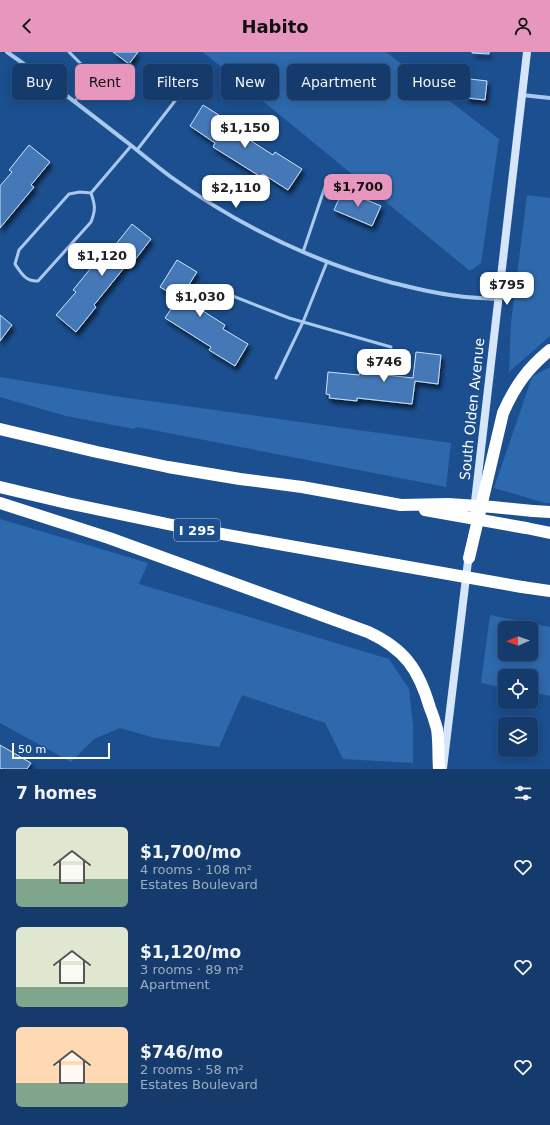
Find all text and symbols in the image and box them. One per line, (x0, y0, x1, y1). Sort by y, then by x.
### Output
icon: back (16, 15, 38, 37)
icon: person (512, 15, 534, 37)
text: Habito (241, 16, 309, 37)
chip: Buy (12, 64, 67, 100)
chip: Rent (75, 64, 135, 100)
chip: Filters (143, 64, 213, 100)
chip: New (221, 64, 279, 100)
chip: Apartment (287, 64, 390, 100)
chip: House (398, 64, 470, 100)
pin: $1,150 (212, 115, 278, 149)
text: $1,150 (220, 120, 270, 135)
pin: $1,700 (325, 174, 391, 208)
pin: $2,110 (203, 175, 269, 209)
text: $1,700 (333, 179, 383, 194)
text: $2,110 (211, 180, 261, 195)
pin: $1,120 (69, 243, 135, 277)
text: $1,120 (77, 248, 127, 263)
pin: $795 (483, 272, 531, 306)
text: $795 (489, 277, 525, 292)
pin: $1,030 (167, 284, 233, 318)
text: $1,030 (175, 289, 225, 304)
street label: South Olden Avenue (457, 337, 487, 481)
pin: $746 (360, 349, 408, 383)
text: $746 (366, 354, 402, 369)
road number: I 295 (174, 519, 220, 541)
north arrow (498, 621, 538, 661)
map controls (498, 621, 538, 757)
button: locate (498, 669, 538, 709)
button: layers (498, 717, 538, 757)
scale bar (12, 741, 110, 760)
text: 50 m (18, 743, 46, 756)
icon: filters (512, 782, 534, 804)
text: 7 homes (16, 783, 97, 803)
text: $1,700/mo (140, 842, 241, 862)
icon: home (48, 843, 96, 891)
icon: heart (512, 856, 534, 878)
text: 4 rooms · 108 m² (140, 862, 252, 877)
text: Estates Boulevard (140, 877, 258, 892)
text: $1,120/mo (140, 942, 241, 962)
icon: home (48, 943, 96, 991)
icon: heart (512, 956, 534, 978)
text: 3 rooms · 89 m² (140, 962, 244, 977)
text: Apartment (140, 977, 210, 992)
text: $746/mo (140, 1042, 223, 1062)
icon: home (48, 1043, 96, 1091)
icon: heart (512, 1056, 534, 1078)
text: 2 rooms · 58 m² (140, 1062, 244, 1077)
text: Estates Boulevard (140, 1077, 258, 1092)

